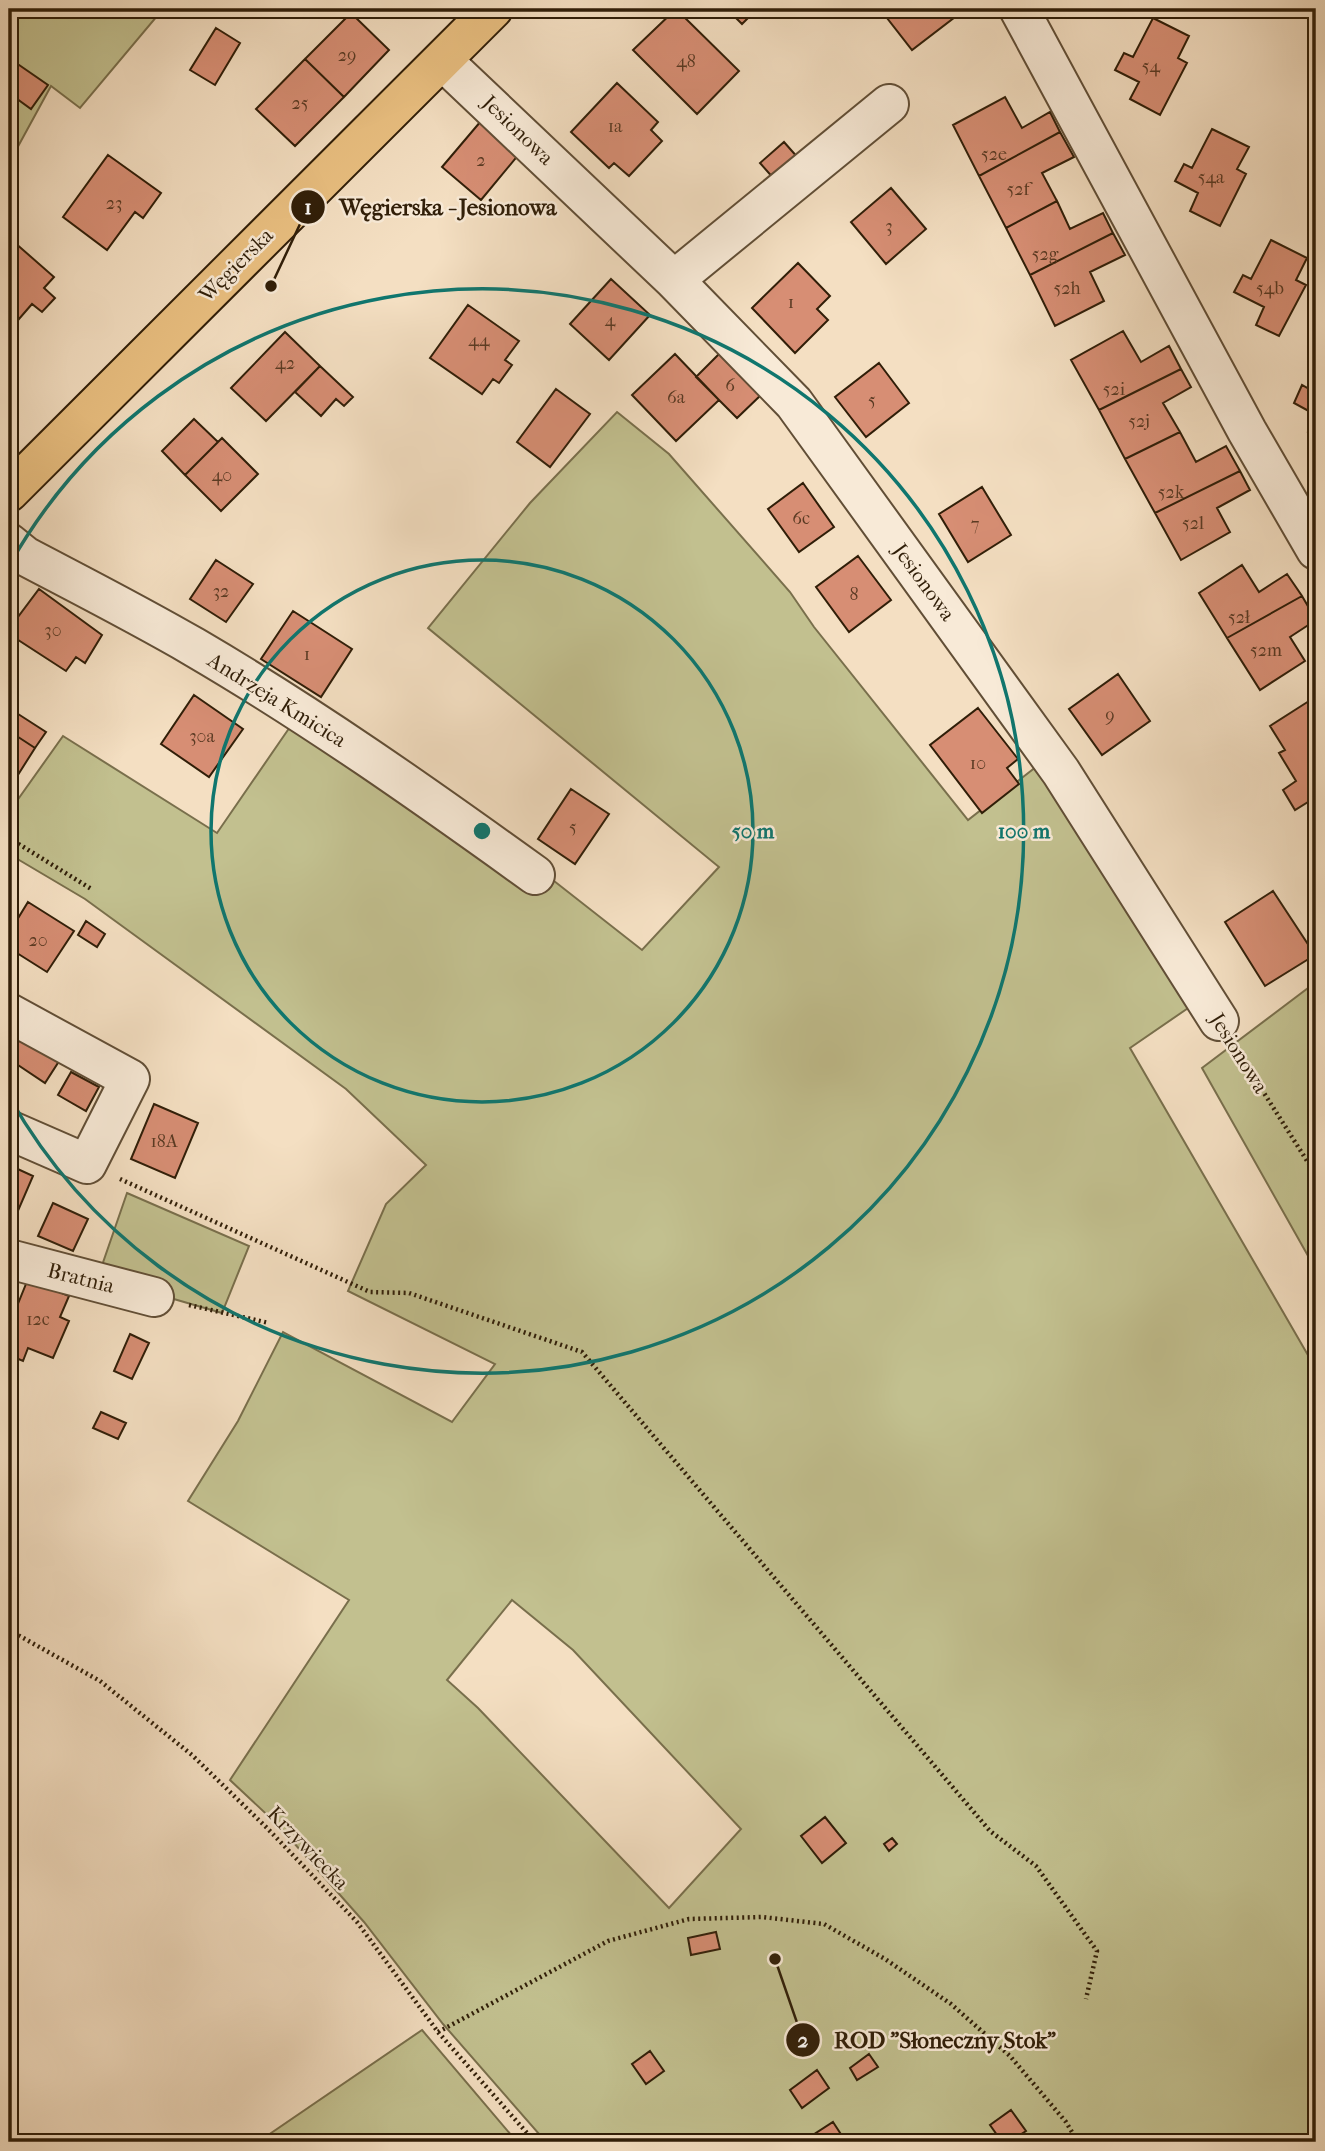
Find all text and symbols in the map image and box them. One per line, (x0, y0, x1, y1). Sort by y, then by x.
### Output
house number: 29 (338, 45, 356, 66)
house number: 48 (676, 51, 696, 72)
house number: 54 (1142, 56, 1161, 77)
street label: Jesionowa (476, 89, 559, 170)
house number: 25 (291, 93, 309, 114)
house number: 1a (608, 116, 623, 137)
house number: 52e (981, 144, 1007, 165)
house number: 2 (476, 150, 486, 171)
house number: 54a (1198, 167, 1225, 188)
house number: 52f (1007, 179, 1034, 200)
callout: Węgierska - Jesionowa (290, 185, 571, 229)
house number: 23 (106, 193, 122, 214)
text: Węgierska - Jesionowa (338, 194, 558, 222)
text: 1 (304, 195, 312, 219)
house number: 3 (885, 216, 893, 237)
street label: Węgierska (193, 223, 278, 308)
house number: 52g (1032, 244, 1059, 265)
house number: 52h (1053, 278, 1081, 299)
house number: 54b (1256, 278, 1284, 299)
house number: 1 (788, 292, 794, 313)
house number: 4 (605, 310, 616, 331)
house number: 44 (468, 330, 490, 351)
house number: 42 (275, 353, 295, 374)
house number: 6 (725, 375, 735, 396)
house number: 52i (1103, 379, 1126, 400)
house number: 6a (667, 387, 686, 408)
house number: 5 (868, 390, 876, 411)
house number: 52j (1128, 411, 1150, 432)
house number: 40 (212, 465, 232, 486)
house number: 52k (1158, 482, 1185, 503)
house number: 6c (792, 508, 810, 529)
house number: 52l (1182, 513, 1204, 534)
house number: 7 (971, 514, 980, 535)
street label: Jesionowa (887, 537, 960, 626)
house number: 32 (213, 581, 229, 602)
house number: 8 (849, 584, 859, 605)
house number: 52ł (1228, 607, 1251, 628)
house number: 30 (44, 620, 62, 641)
house number: 52m (1250, 640, 1282, 661)
house number: 1 (304, 644, 310, 665)
street label: Andrzeja Kmicica (203, 647, 351, 752)
house number: 9 (1105, 705, 1115, 726)
house number: 30a (189, 726, 215, 747)
house number: 10 (970, 753, 986, 774)
house number: 5 (569, 817, 577, 838)
centre of rings (470, 819, 494, 843)
text: 50 m (732, 819, 775, 843)
text: 100 m (998, 819, 1051, 843)
house number: 20 (28, 930, 48, 951)
street label: Jesionowa (1204, 1007, 1273, 1098)
house number: 18A (150, 1131, 178, 1152)
street label: Bratnia (45, 1258, 117, 1298)
house number: 12c (26, 1309, 50, 1330)
street label: Krzywiecka (262, 1801, 354, 1895)
callout: ROD "Słoneczny Stok" (785, 2018, 1070, 2062)
text: ROD "Słoneczny Stok" (834, 2027, 1056, 2054)
text: 2 (798, 2028, 809, 2052)

